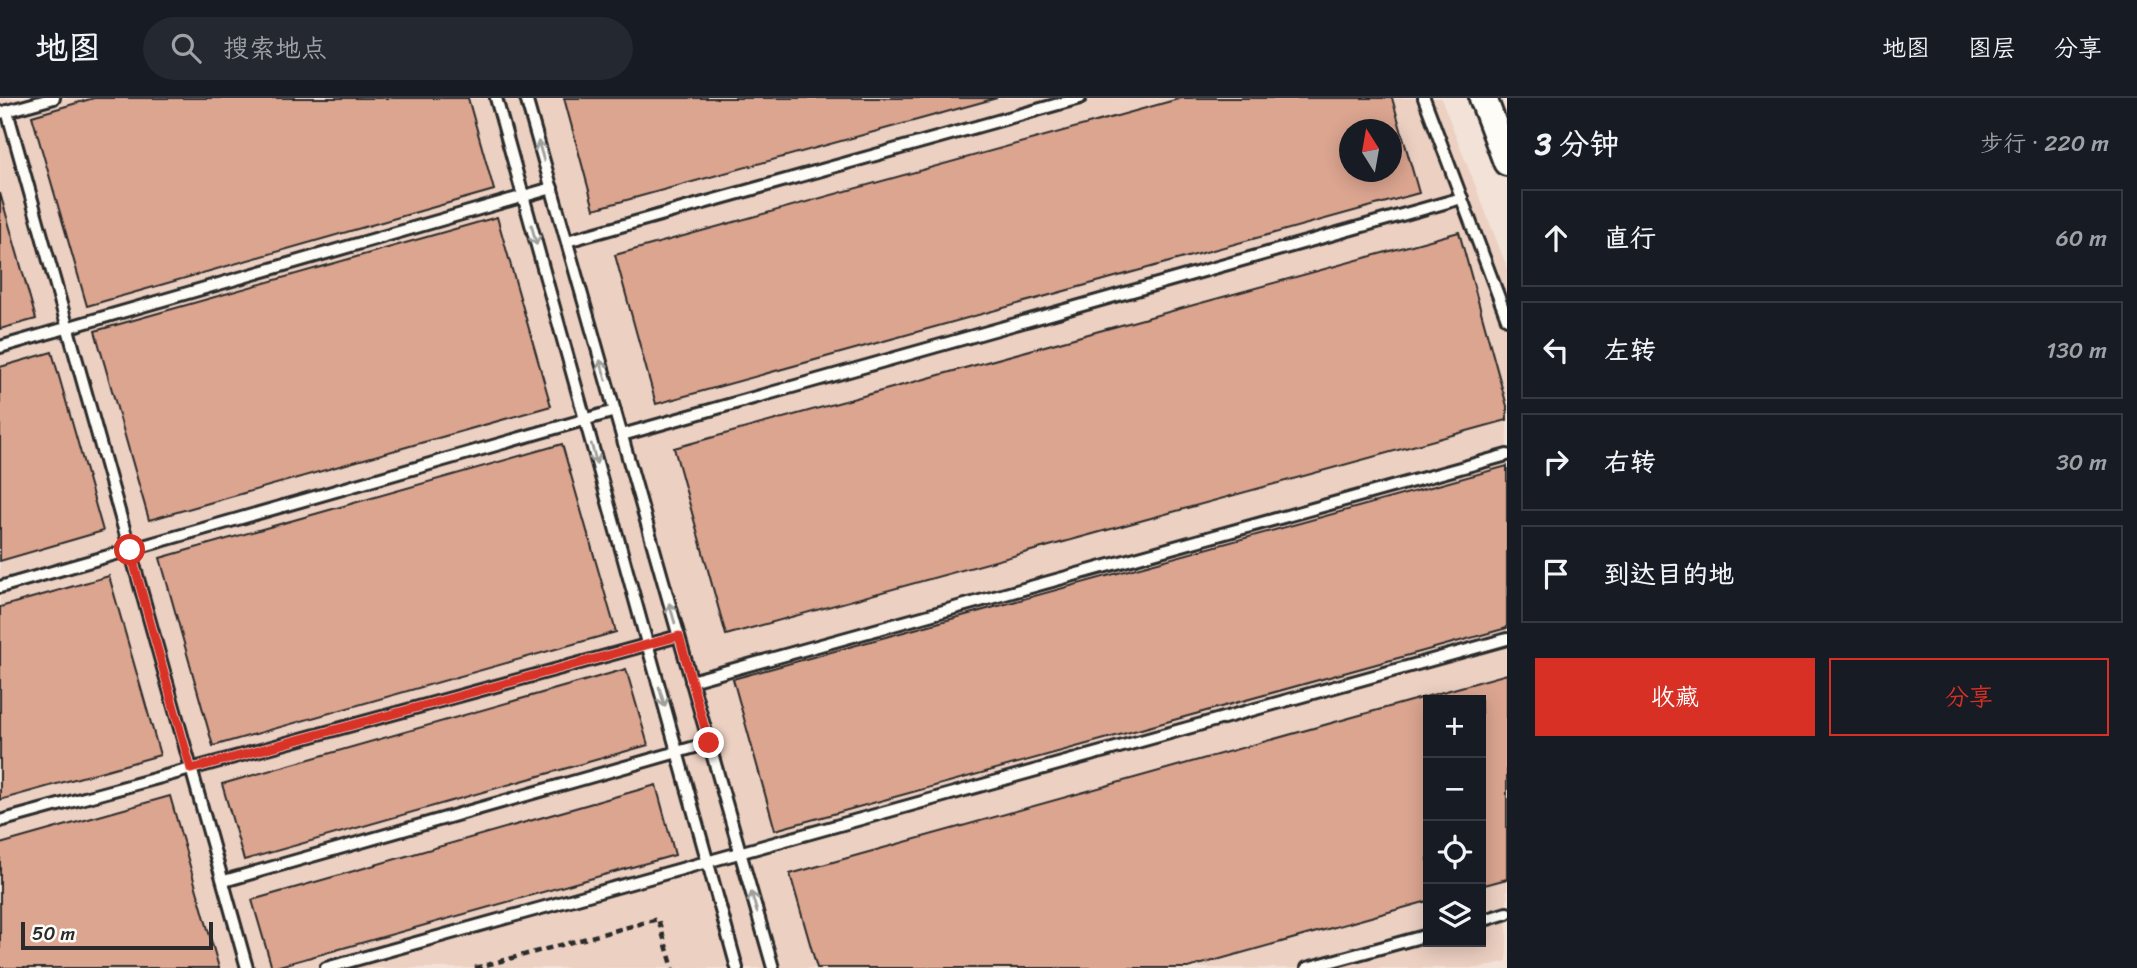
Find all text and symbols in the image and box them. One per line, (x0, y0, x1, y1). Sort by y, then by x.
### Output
search box (143, 17, 633, 80)
text: 地图 (35, 19, 101, 77)
text: 搜索地点 (223, 25, 327, 71)
text: 地图 (1882, 27, 1930, 69)
text: 图层 (1968, 27, 2016, 69)
text: 分享 (2054, 27, 2102, 69)
icon: search (167, 29, 205, 67)
text: 3 分钟 (1535, 117, 1619, 171)
north arrow (1339, 119, 1402, 182)
text: 步行 · 220 m (1980, 123, 2109, 164)
one-way arrow (534, 141, 547, 163)
text: 直行 (1604, 215, 1656, 261)
text: 60 m (2056, 218, 2107, 259)
icon: ahead (1537, 219, 1575, 257)
one-way arrow (528, 223, 541, 245)
text: 左转 (1604, 327, 1656, 373)
text: 130 m (2046, 330, 2107, 371)
icon: left (1537, 331, 1575, 369)
one-way arrow (596, 359, 609, 381)
text: 右转 (1604, 439, 1656, 485)
text: 30 m (2056, 442, 2107, 483)
one-way arrow (589, 443, 602, 465)
icon: right (1537, 443, 1575, 481)
route start (114, 534, 145, 565)
text: 到达目的地 (1604, 551, 1734, 597)
icon: arrive (1537, 555, 1575, 593)
one-way arrow (665, 602, 678, 625)
button: 收藏 (1535, 658, 1815, 736)
button: 分享 (1829, 658, 2109, 736)
one-way arrow (656, 686, 669, 708)
map controls (1423, 695, 1486, 947)
button: + (1423, 695, 1486, 758)
route end (693, 727, 724, 758)
button: − (1423, 758, 1486, 821)
button: locate (1423, 821, 1486, 884)
button: layers (1423, 884, 1486, 947)
one-way arrow (747, 892, 760, 914)
text: 50 m (32, 917, 75, 950)
scale bar (21, 919, 214, 951)

